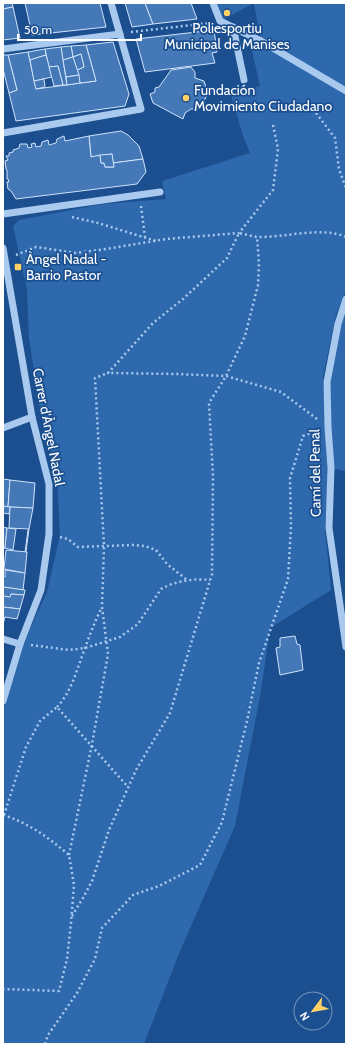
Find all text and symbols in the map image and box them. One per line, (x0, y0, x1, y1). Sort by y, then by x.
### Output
marker: Poliesportiu Municipal de Manises (222, 8, 232, 18)
scale bar (18, 16, 141, 42)
place label: Poliesportiu Municipal de Manises (164, 19, 290, 53)
text: 50 m (24, 22, 52, 37)
place label: Fundación Movimiento Ciudadano (194, 81, 332, 115)
marker: Fundación Movimiento Ciudadano (181, 93, 191, 103)
place label: Àngel Nadal - Barrio Pastor (26, 250, 106, 284)
marker: Àngel Nadal - Barrio Pastor (13, 262, 23, 272)
street label: Carrer d'Àngel Nadal (29, 367, 69, 488)
street label: Camí del Penal (305, 428, 325, 517)
north arrow (293, 991, 333, 1031)
text: N (297, 1009, 313, 1023)

